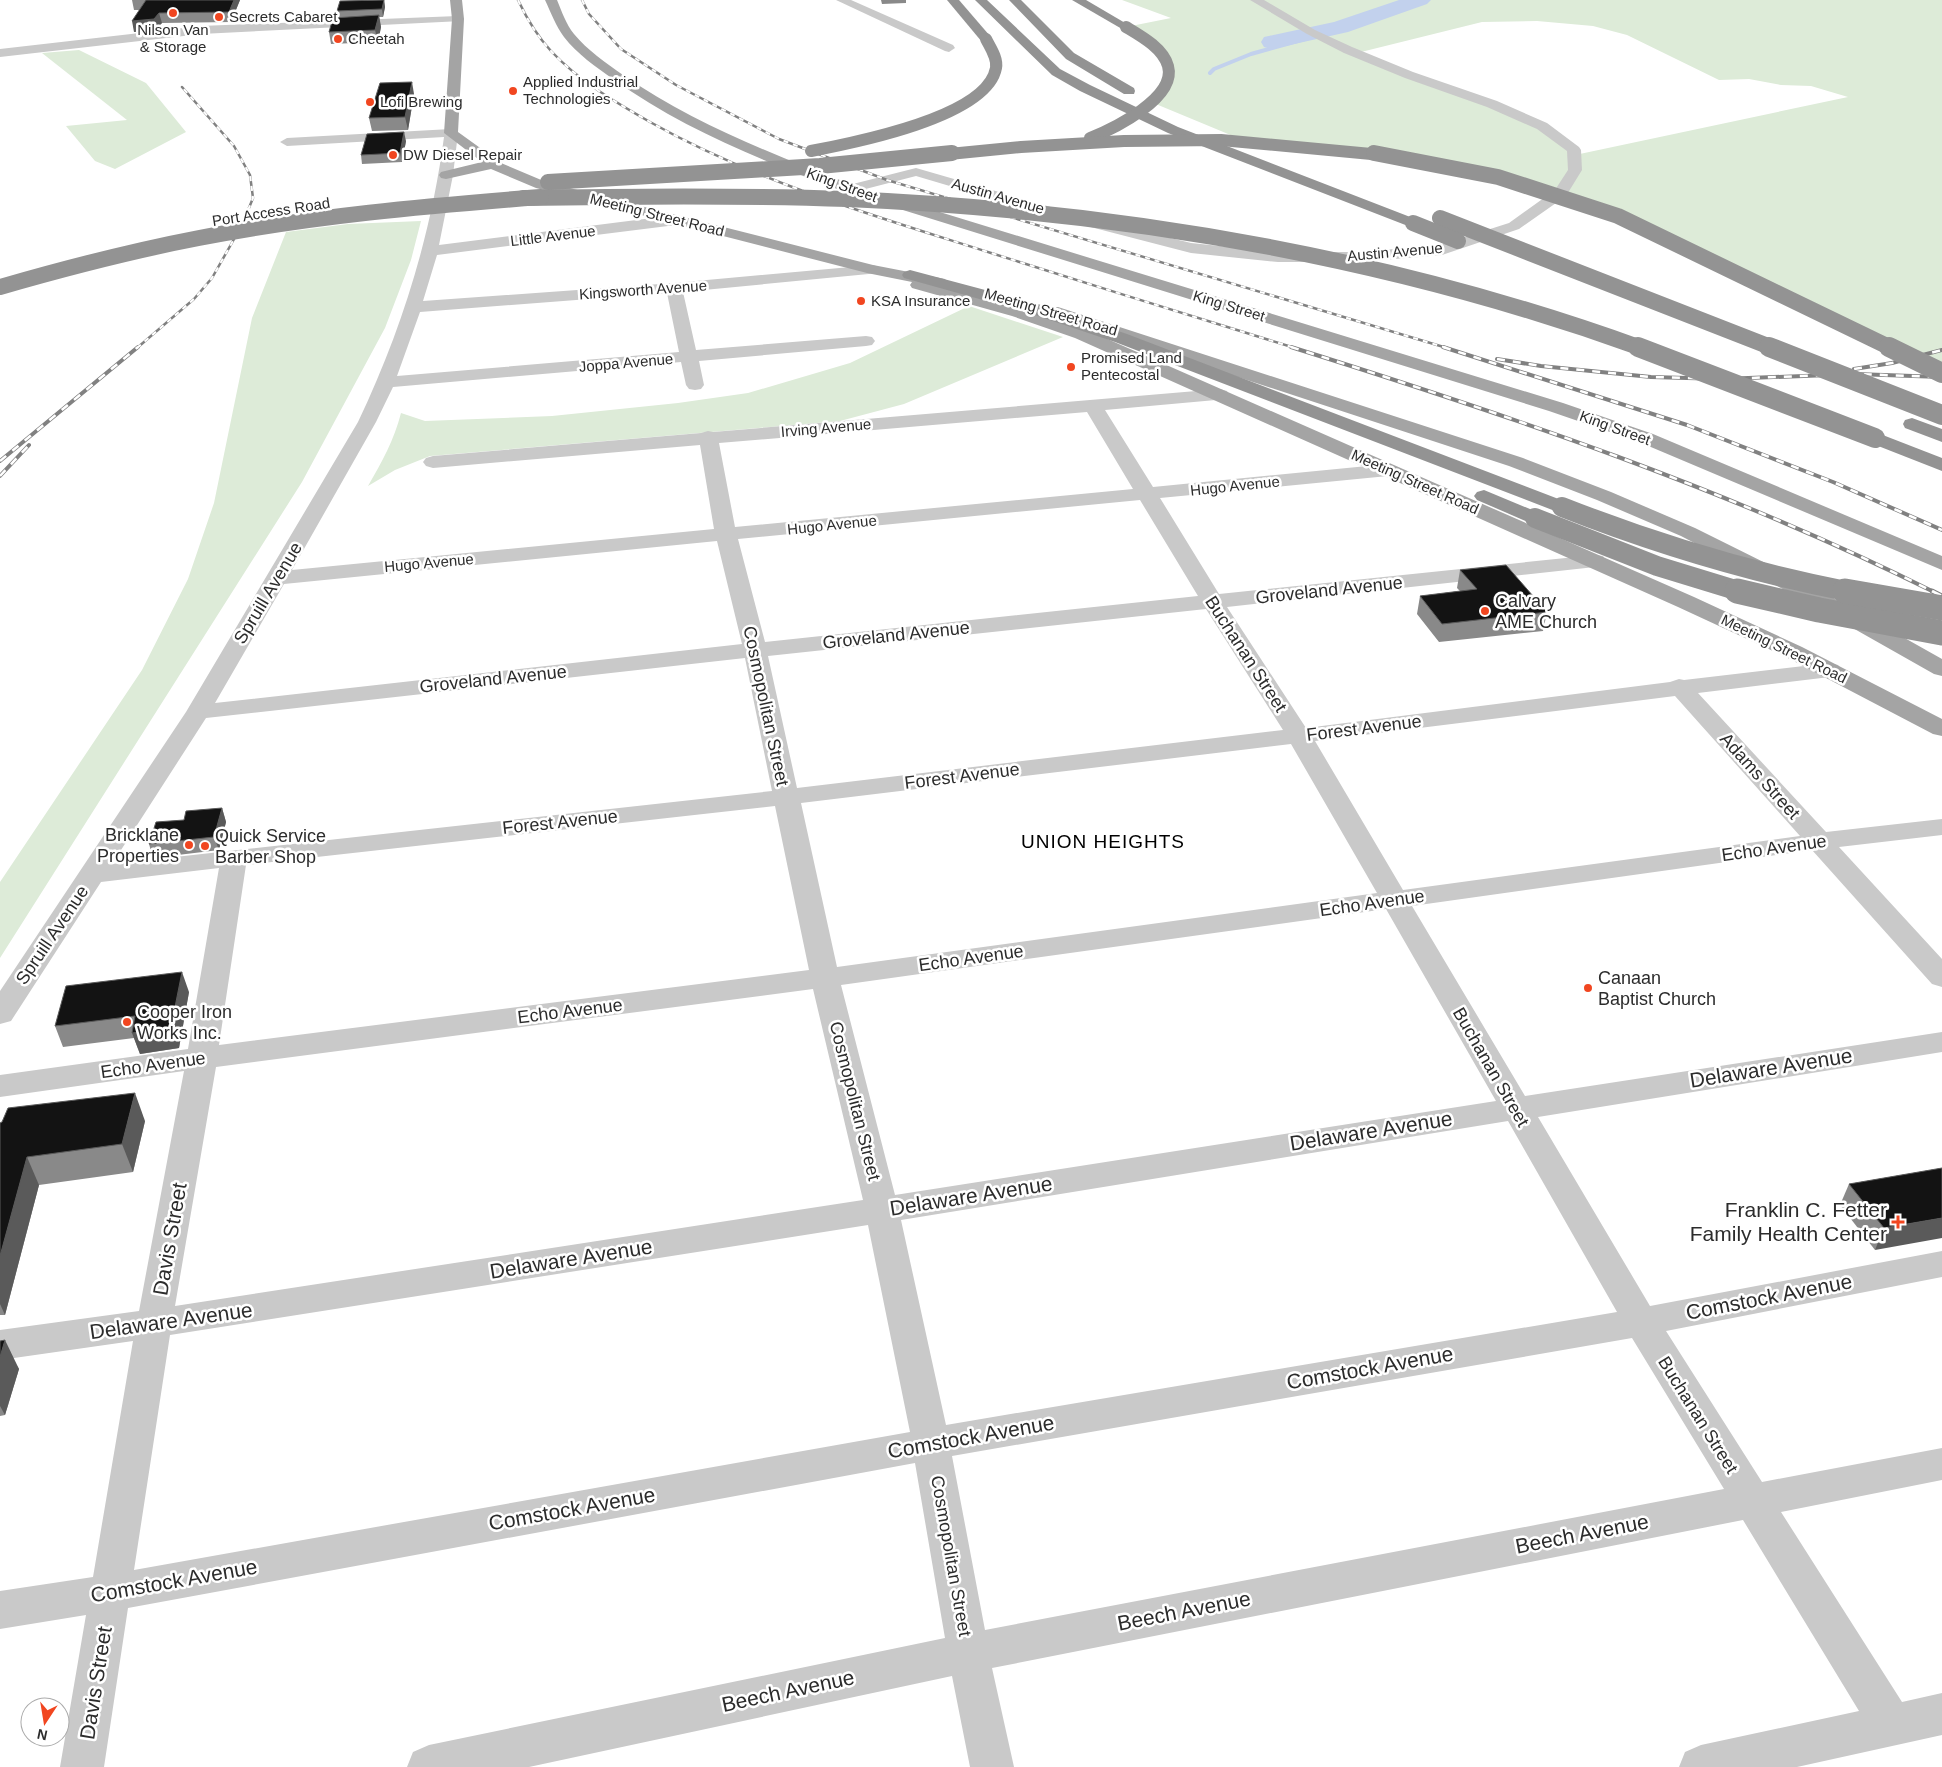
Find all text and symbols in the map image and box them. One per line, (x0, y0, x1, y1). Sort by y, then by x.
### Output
marker: Nilson Van & Storage (167, 7, 179, 19)
place label: Secrets Cabaret (229, 8, 338, 25)
marker: Secrets Cabaret (213, 11, 225, 23)
place label: Nilson Van & Storage (137, 21, 209, 55)
place label: Cheetah (348, 30, 405, 47)
marker: Cheetah (332, 33, 344, 45)
place label: Applied Industrial Technologies (523, 73, 638, 107)
marker: Applied Industrial Technologies (507, 85, 519, 97)
place label: Lofi Brewing (380, 93, 463, 110)
marker: Lofi Brewing (364, 96, 376, 108)
place label: DW Diesel Repair (403, 146, 522, 163)
marker: DW Diesel Repair (387, 149, 399, 161)
street label: King Street (804, 164, 881, 205)
street label: Austin Avenue (950, 174, 1046, 217)
street label: Meeting Street Road (588, 190, 726, 239)
street label: Port Access Road (211, 194, 331, 229)
street label: Little Avenue (509, 222, 596, 249)
street label: Austin Avenue (1347, 239, 1443, 264)
street label: Kingsworth Avenue (578, 277, 707, 302)
street label: Meeting Street Road (983, 284, 1120, 339)
street label: King Street (1191, 287, 1268, 325)
place label: KSA Insurance (871, 292, 970, 309)
marker: KSA Insurance (855, 295, 867, 307)
place label: Promised Land Pentecostal (1081, 349, 1182, 383)
street label: Joppa Avenue (578, 350, 674, 375)
marker: Promised Land Pentecostal (1065, 361, 1077, 373)
street label: King Street (1577, 407, 1654, 448)
street label: Irving Avenue (780, 415, 872, 440)
street label: Meeting Street Road (1349, 446, 1482, 517)
street label: Hugo Avenue (1189, 472, 1280, 499)
street label: Hugo Avenue (786, 511, 877, 538)
street label: Spruill Avenue (230, 539, 306, 647)
street label: Hugo Avenue (383, 550, 474, 575)
street label: Groveland Avenue (1254, 572, 1404, 608)
place label: Calvary AME Church (1495, 591, 1597, 632)
street label: Buchanan Street (1201, 592, 1291, 716)
marker: Calvary AME Church (1479, 605, 1491, 617)
street label: Meeting Street Road (1719, 611, 1850, 686)
street label: Groveland Avenue (821, 617, 971, 653)
street label: Cosmopolitan Street (739, 624, 793, 788)
street label: Groveland Avenue (418, 661, 568, 697)
street label: Forest Avenue (1305, 711, 1423, 745)
street label: Adams Street (1716, 729, 1804, 823)
street label: Forest Avenue (903, 759, 1021, 793)
street label: Forest Avenue (501, 806, 619, 838)
place label: Bricklane Properties (97, 825, 179, 866)
place label: Quick Service Barber Shop (215, 826, 326, 867)
district label: UNION HEIGHTS (1021, 831, 1185, 852)
street label: Echo Avenue (1720, 831, 1828, 865)
marker: Bricklane Properties (183, 839, 195, 851)
marker: Quick Service Barber Shop (199, 840, 211, 852)
street label: Spruill Avenue (12, 882, 92, 988)
street label: Echo Avenue (1318, 886, 1426, 920)
street label: Echo Avenue (917, 941, 1025, 975)
place label: Canaan Baptist Church (1598, 968, 1716, 1009)
marker: Canaan Baptist Church (1582, 982, 1594, 994)
street label: Echo Avenue (516, 995, 624, 1027)
place label: Cooper Iron Works Inc. (137, 1002, 232, 1043)
street label: Buchanan Street (1449, 1004, 1533, 1130)
marker: Cooper Iron Works Inc. (121, 1016, 133, 1028)
street label: Cosmopolitan Street (826, 1019, 884, 1183)
street label: Delaware Avenue (1688, 1043, 1854, 1092)
street label: Echo Avenue (99, 1048, 207, 1082)
street label: Delaware Avenue (1288, 1106, 1454, 1155)
street label: Delaware Avenue (888, 1171, 1054, 1220)
street label: Davis Street (148, 1180, 191, 1297)
place label: Franklin C. Fetter Family Health Center (1690, 1198, 1887, 1245)
marker: Franklin C. Fetter Family Health Center (1891, 1215, 1905, 1229)
street label: Delaware Avenue (488, 1234, 654, 1283)
street label: Comstock Avenue (1684, 1269, 1854, 1324)
street label: Delaware Avenue (88, 1298, 254, 1343)
street label: Comstock Avenue (1285, 1342, 1455, 1393)
street label: Buchanan Street (1654, 1353, 1742, 1477)
street label: Comstock Avenue (886, 1411, 1056, 1462)
street label: Cosmopolitan Street (927, 1474, 975, 1638)
street label: Comstock Avenue (487, 1483, 657, 1534)
street label: Beech Avenue (1513, 1509, 1650, 1558)
street label: Comstock Avenue (89, 1555, 259, 1606)
street label: Beech Avenue (1115, 1586, 1252, 1635)
street label: Davis Street (75, 1624, 116, 1741)
street label: Beech Avenue (719, 1665, 856, 1716)
north arrow (20, 1697, 70, 1747)
text: N (36, 1726, 49, 1744)

